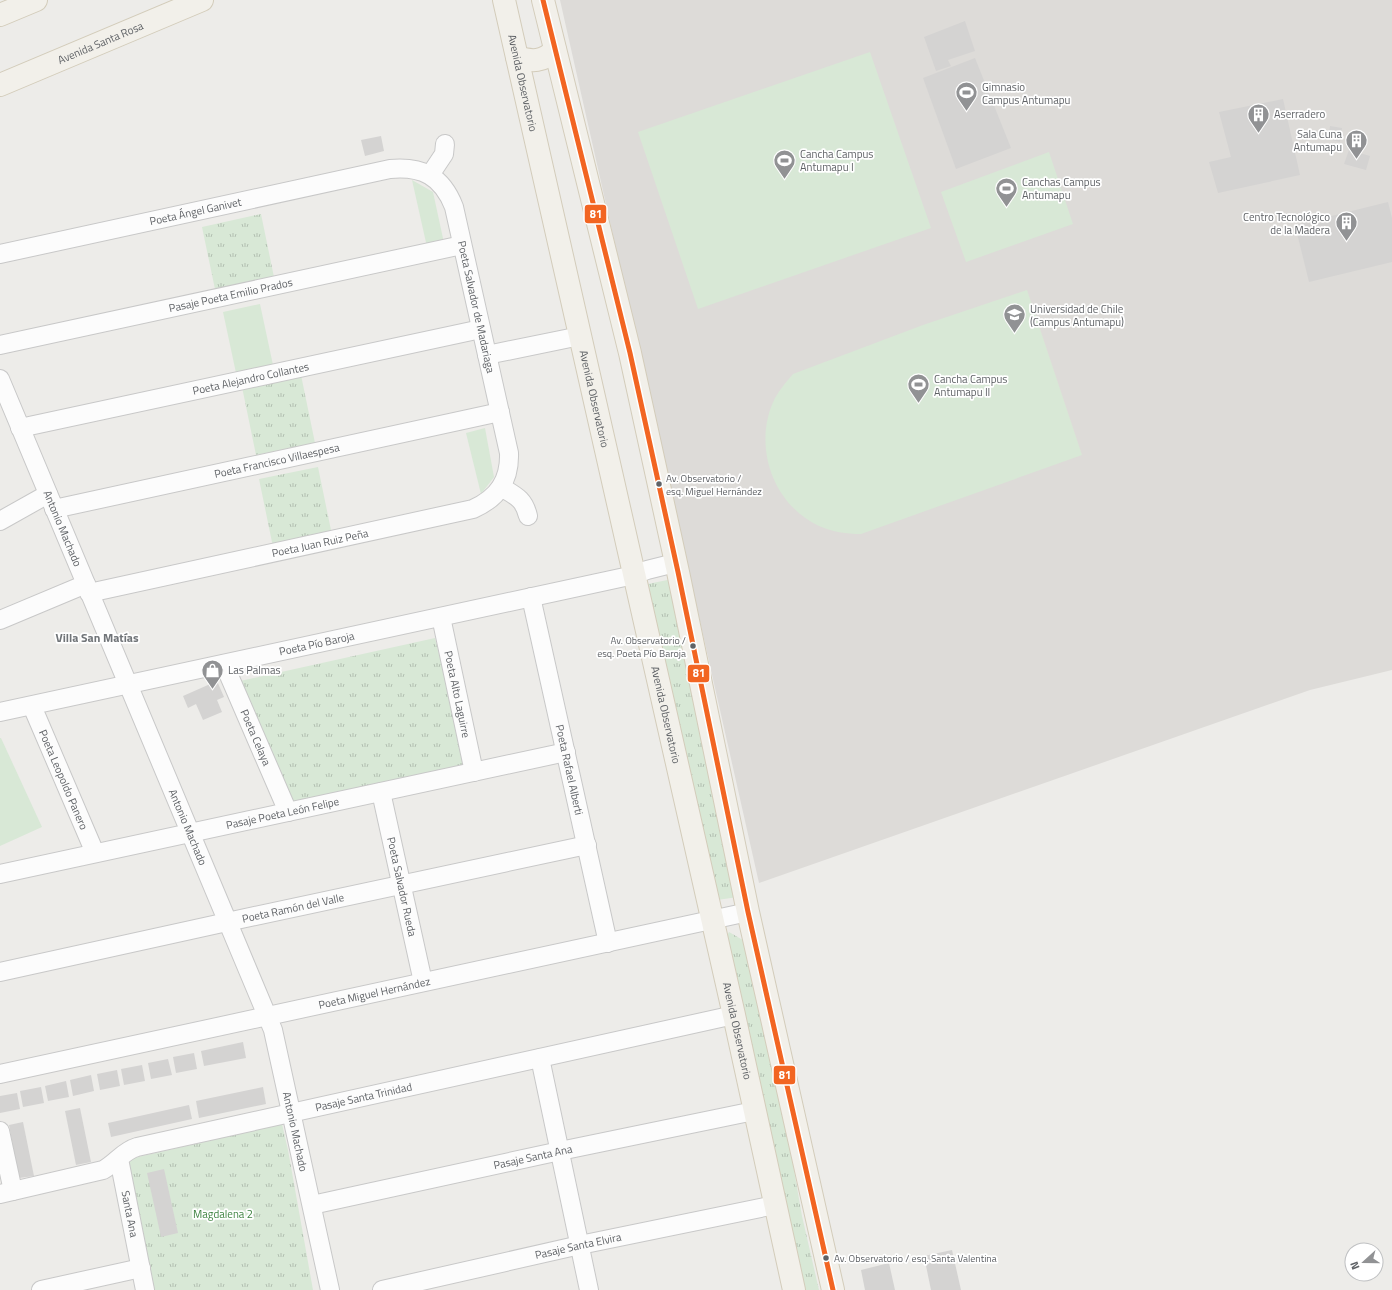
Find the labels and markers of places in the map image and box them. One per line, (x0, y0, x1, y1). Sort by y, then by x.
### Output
place label: Gimnasio Campus Antumapu (982, 79, 1070, 108)
sports icon: Gimnasio Campus Antumapu (954, 80, 980, 113)
building icon: Aserradero (1245, 101, 1271, 134)
place label: Aserradero (1274, 106, 1325, 122)
place label: Sala Cuna Antumapu (1294, 126, 1342, 155)
building icon: Sala Cuna Antumapu (1344, 127, 1370, 160)
place label: Cancha Campus Antumapu I (800, 146, 873, 175)
sports icon: Cancha Campus Antumapu I (771, 147, 797, 180)
place label: Canchas Campus Antumapu (1022, 174, 1101, 203)
sports icon: Canchas Campus Antumapu (994, 175, 1020, 208)
place label: Centro Tecnológico de la Madera (1243, 209, 1330, 238)
building icon: Centro Tecnológico de la Madera (1333, 210, 1359, 243)
place label: Universidad de Chile (Campus Antumapu) (1030, 301, 1124, 330)
school or university icon: Universidad de Chile (Campus Antumapu) (1001, 302, 1027, 335)
place label: Cancha Campus Antumapu II (934, 371, 1007, 400)
sports icon: Cancha Campus Antumapu II (906, 372, 932, 405)
place label: Av. Observatorio / esq. Miguel Hernández (666, 471, 762, 499)
marker: Av. Observatorio / esq. Miguel Hernández (654, 479, 664, 489)
place label: Av. Observatorio / esq. Poeta Pío Baroja (597, 633, 686, 661)
marker: Av. Observatorio / esq. Poeta Pío Baroja (688, 641, 698, 651)
shop icon: Las Palmas (199, 657, 225, 690)
place label: Las Palmas (228, 662, 281, 678)
place label: Av. Observatorio / esq. Santa Valentina (834, 1251, 997, 1266)
marker: Av. Observatorio / esq. Santa Valentina (821, 1253, 831, 1263)

